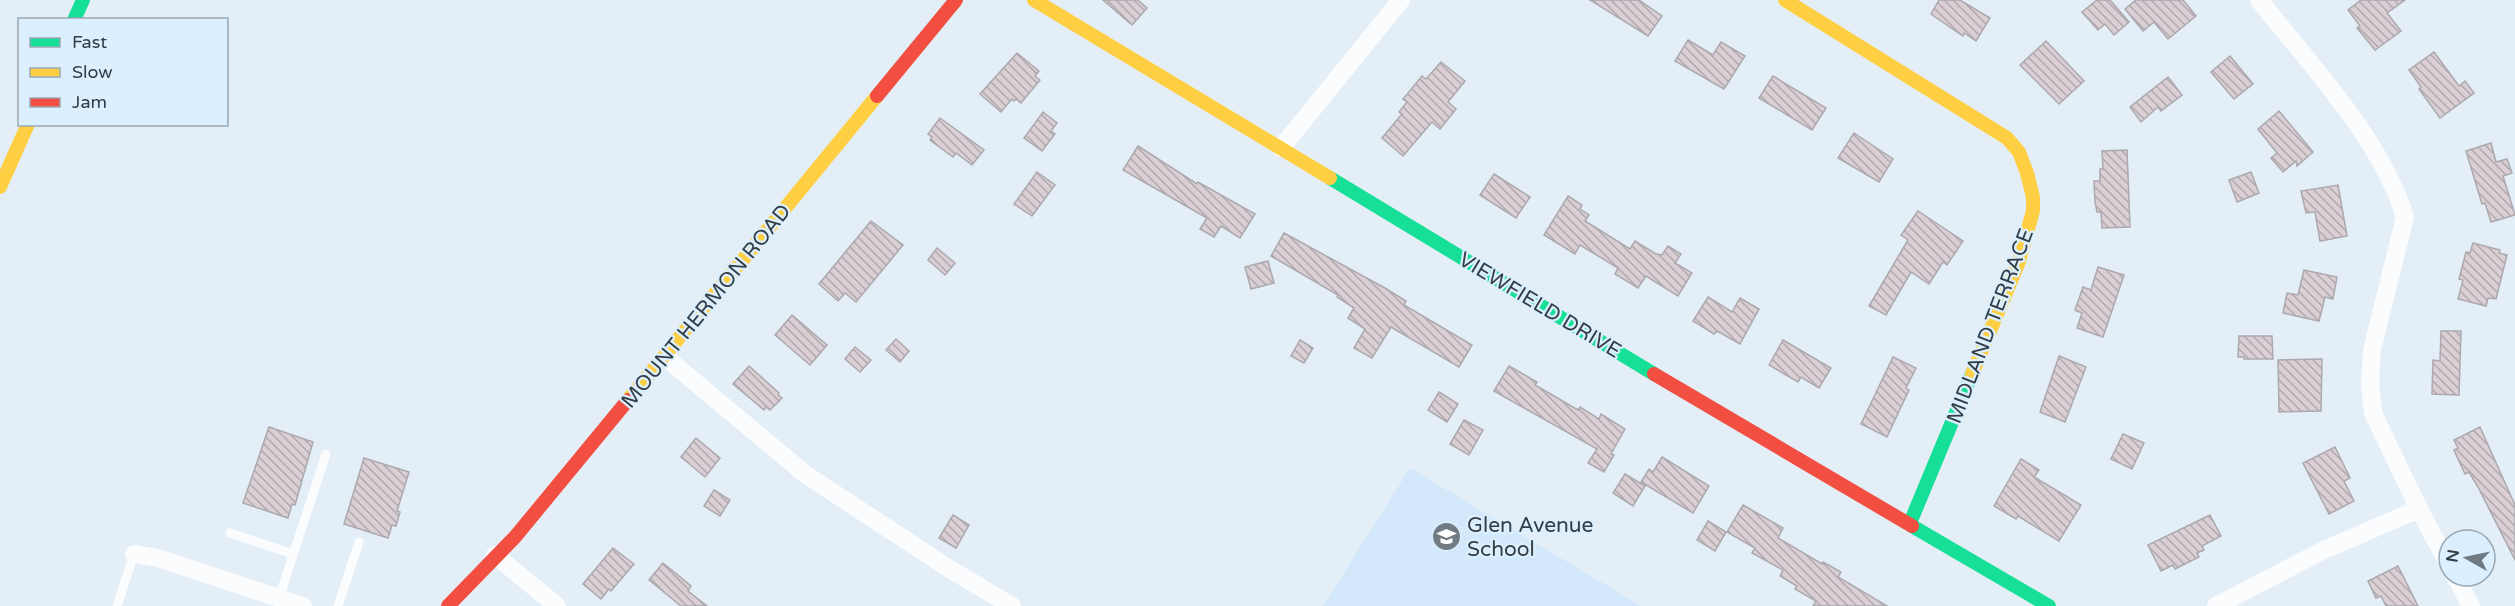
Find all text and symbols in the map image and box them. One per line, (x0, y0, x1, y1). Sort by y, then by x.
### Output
legend (18, 18, 228, 126)
text: Fast (72, 31, 107, 53)
text: Slow (72, 61, 113, 83)
text: Jam (72, 91, 107, 113)
street label: MOUNT HERMON ROAD (616, 199, 796, 413)
street label: MIDLAND TERRACE (1942, 225, 2039, 427)
street label: VIEWFIELD DRIVE (1454, 247, 1626, 364)
place label: Glen Avenue School (1467, 513, 1594, 562)
school or university icon: Glen Avenue School (1430, 521, 1462, 553)
north arrow (2437, 528, 2497, 588)
text: N (2442, 548, 2464, 564)

